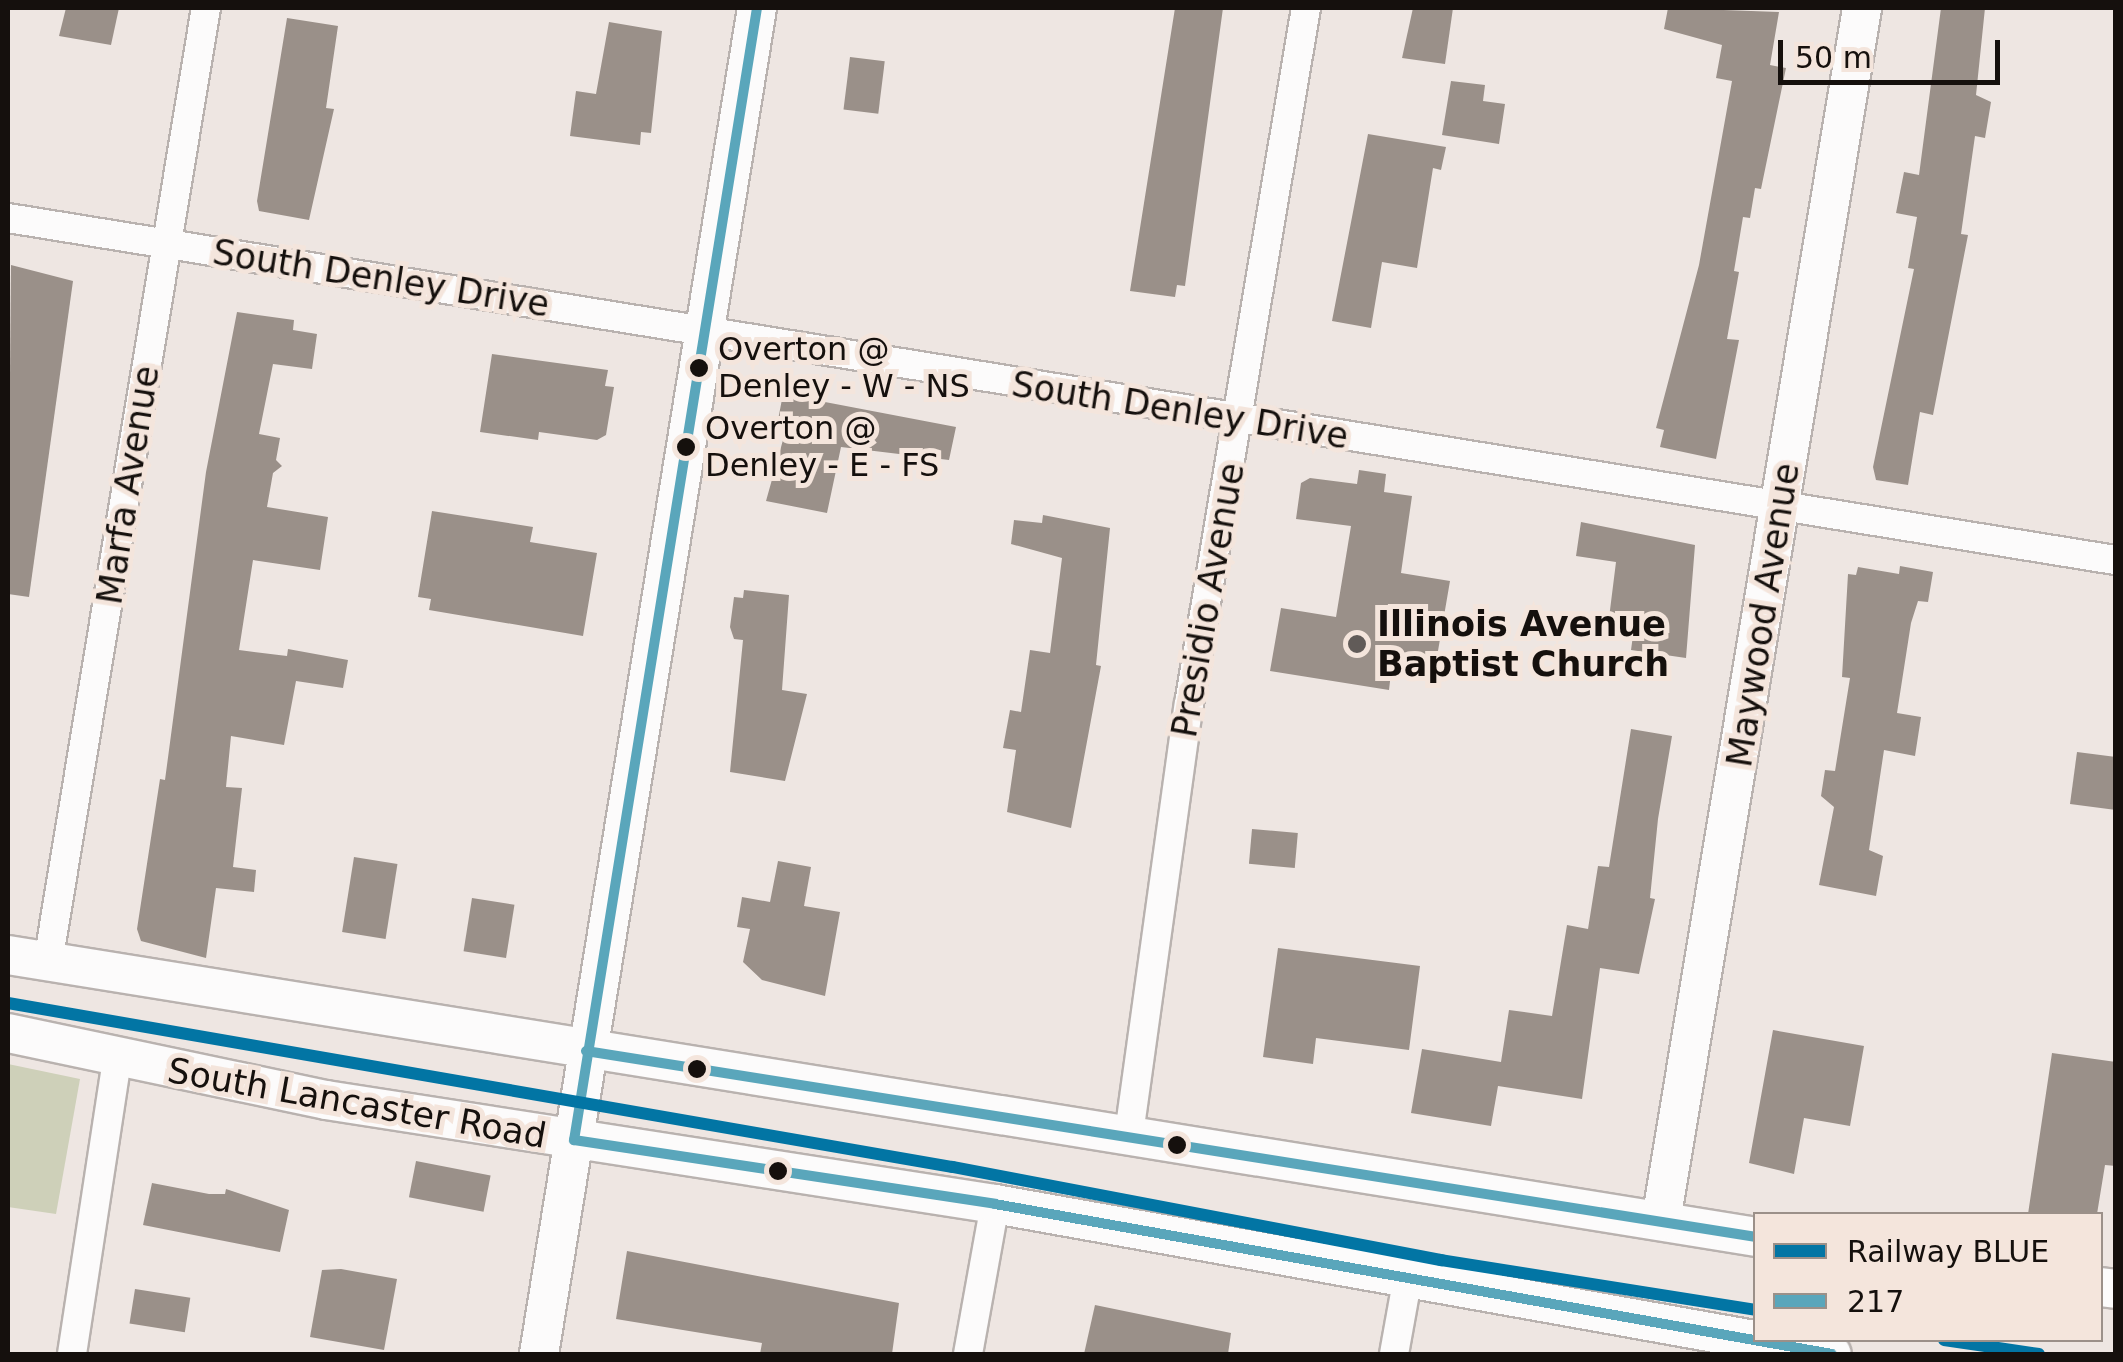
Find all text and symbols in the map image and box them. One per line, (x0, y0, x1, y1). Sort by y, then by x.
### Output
scale bar (1783, 20, 2006, 82)
text: 50 m (1795, 40, 1872, 75)
street label: South Denley Drive (210, 231, 552, 325)
place label: Overton @ Denley - W - NS (718, 331, 970, 406)
marker: Overton @ Denley - W - NS (689, 358, 709, 378)
street label: Marfa Avenue (88, 363, 168, 607)
street label: South Denley Drive (1009, 363, 1351, 457)
place label: Overton @ Denley - E - FS (705, 410, 939, 485)
marker: Overton @ Denley - E - FS (676, 437, 696, 457)
street label: Presidio Avenue (1163, 459, 1253, 741)
street label: Maywood Avenue (1718, 460, 1808, 770)
place label: Illinois Avenue Baptist Church (1377, 603, 1669, 685)
marker: Illinois Avenue Baptist Church (1346, 633, 1368, 655)
street label: South Lancaster Road (165, 1049, 549, 1157)
unlabelled marker (687, 1059, 707, 1079)
unlabelled marker (1167, 1135, 1187, 1155)
unlabelled marker (768, 1161, 788, 1181)
legend (1753, 1212, 2103, 1342)
text: Railway BLUE (1847, 1234, 2049, 1269)
text: 217 (1847, 1284, 1904, 1319)

